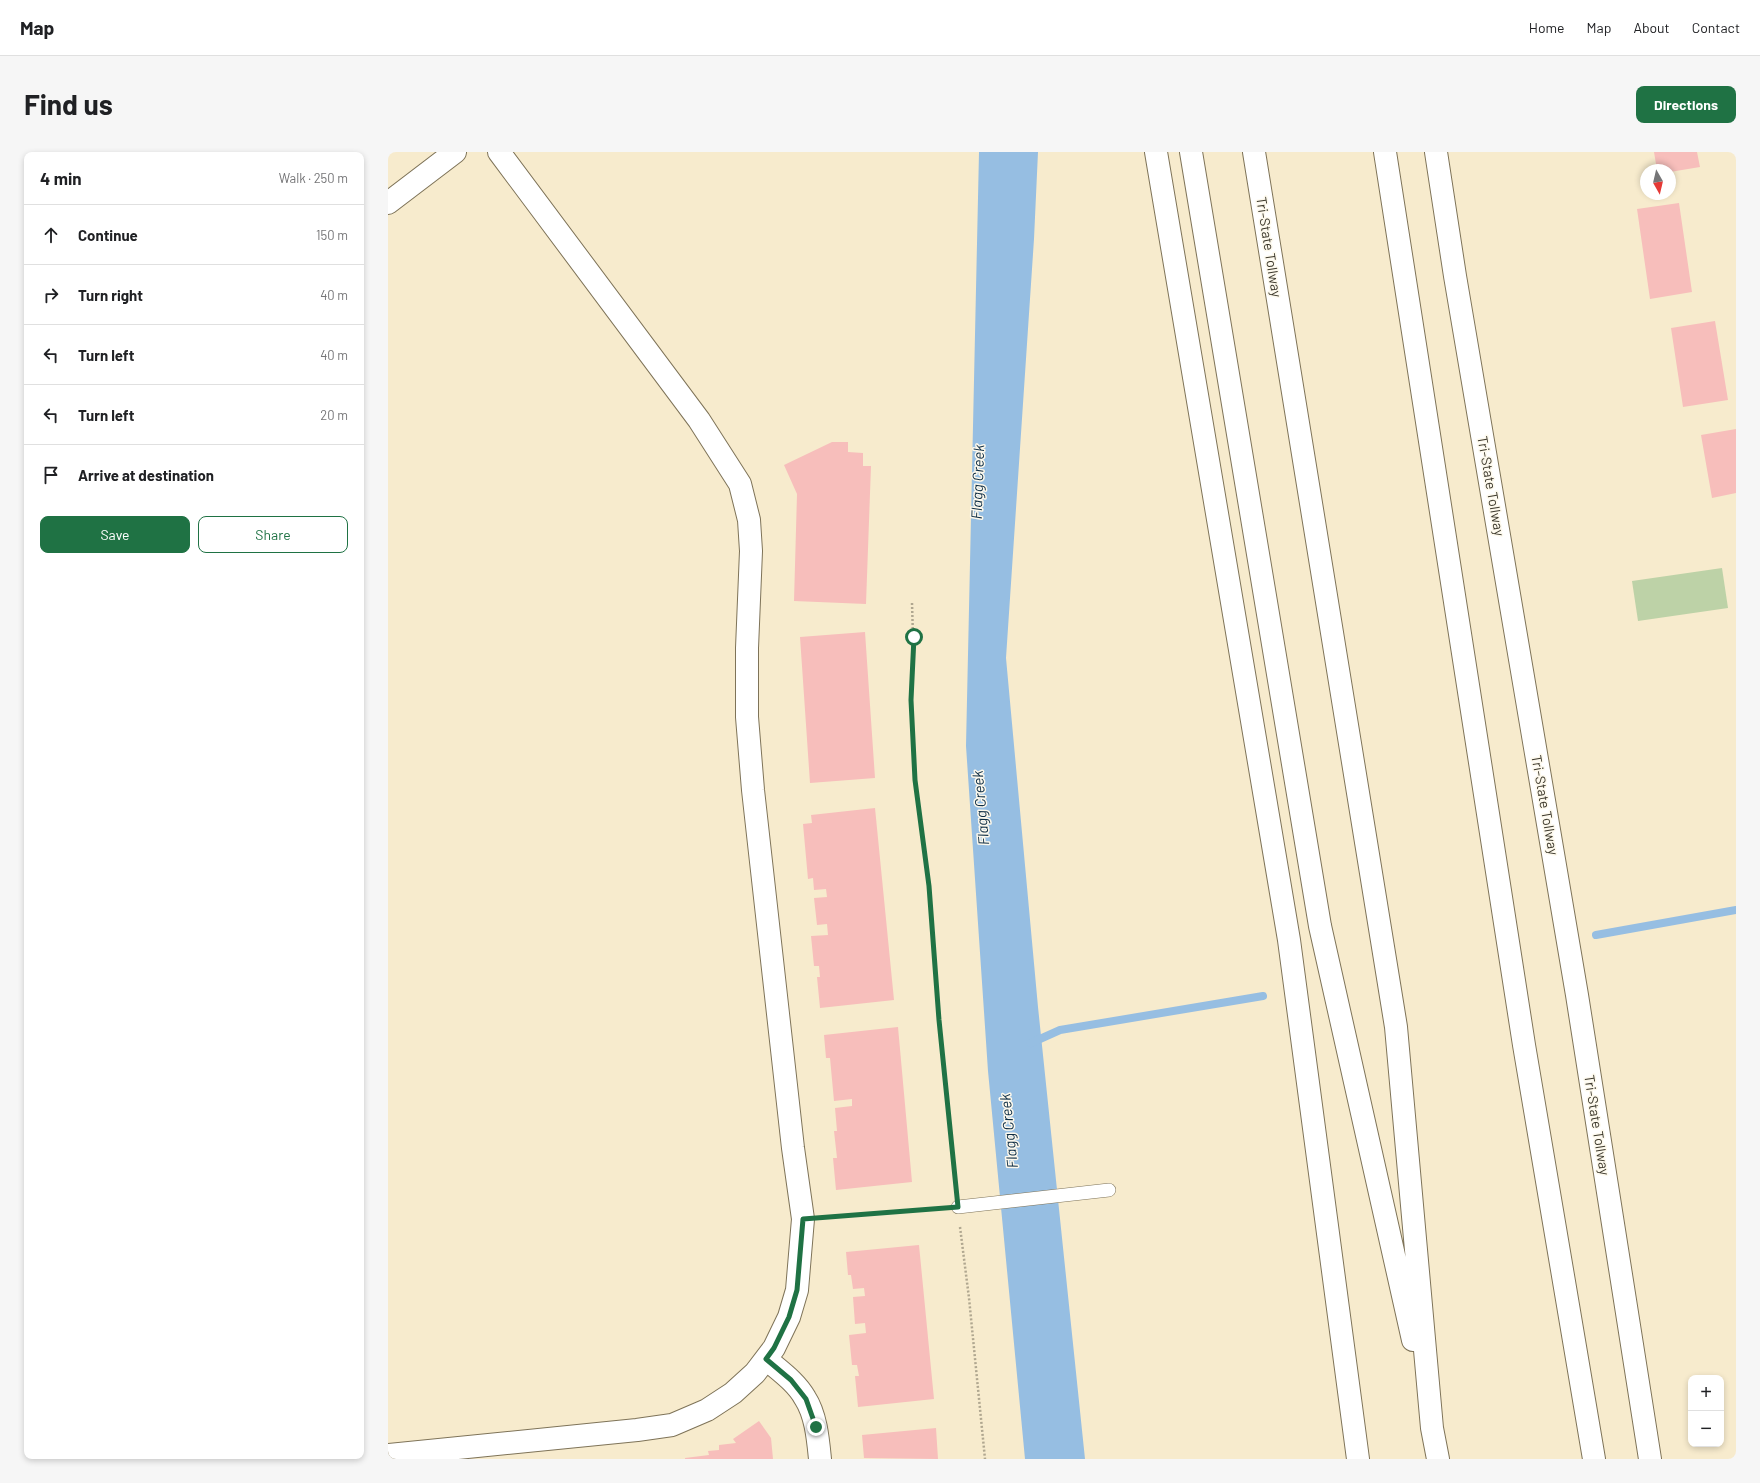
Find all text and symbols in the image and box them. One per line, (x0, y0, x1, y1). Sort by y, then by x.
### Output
text: Map (20, 16, 54, 39)
text: Home (1529, 19, 1565, 36)
text: Map (1587, 19, 1611, 36)
text: About (1633, 19, 1670, 36)
text: Contact (1692, 19, 1740, 36)
button: Directions (1636, 86, 1736, 123)
text: Find us (24, 87, 113, 121)
north arrow (1640, 164, 1676, 200)
text: 4 min (40, 168, 82, 188)
text: Walk · 250 m (279, 170, 348, 186)
street label: Tri-State Tollway (1253, 195, 1286, 299)
icon: ahead (40, 224, 62, 246)
text: Continue (78, 226, 138, 244)
text: 150 m (316, 227, 348, 243)
icon: right (40, 284, 62, 306)
text: Turn right (78, 286, 143, 304)
text: 40 m (320, 287, 348, 303)
icon: left (40, 344, 62, 366)
text: Turn left (78, 346, 134, 364)
text: 40 m (320, 347, 348, 363)
icon: left (40, 404, 62, 426)
text: Turn left (78, 406, 134, 424)
text: 20 m (320, 407, 348, 423)
street label: Tri-State Tollway (1474, 434, 1509, 538)
water label: Flagg Creek (967, 444, 987, 520)
icon: arrive (40, 464, 62, 486)
text: Arrive at destination (78, 466, 214, 484)
button: Save (40, 516, 190, 553)
button: Share (198, 516, 348, 553)
route start (905, 628, 923, 646)
street label: Tri-State Tollway (1528, 753, 1563, 857)
water label: Flagg Creek (968, 769, 992, 846)
street label: Tri-State Tollway (1581, 1073, 1614, 1177)
water label: Flagg Creek (995, 1092, 1021, 1169)
map controls (1688, 1375, 1724, 1447)
button: + (1688, 1375, 1724, 1411)
button: − (1688, 1411, 1724, 1447)
route end (807, 1418, 825, 1436)

